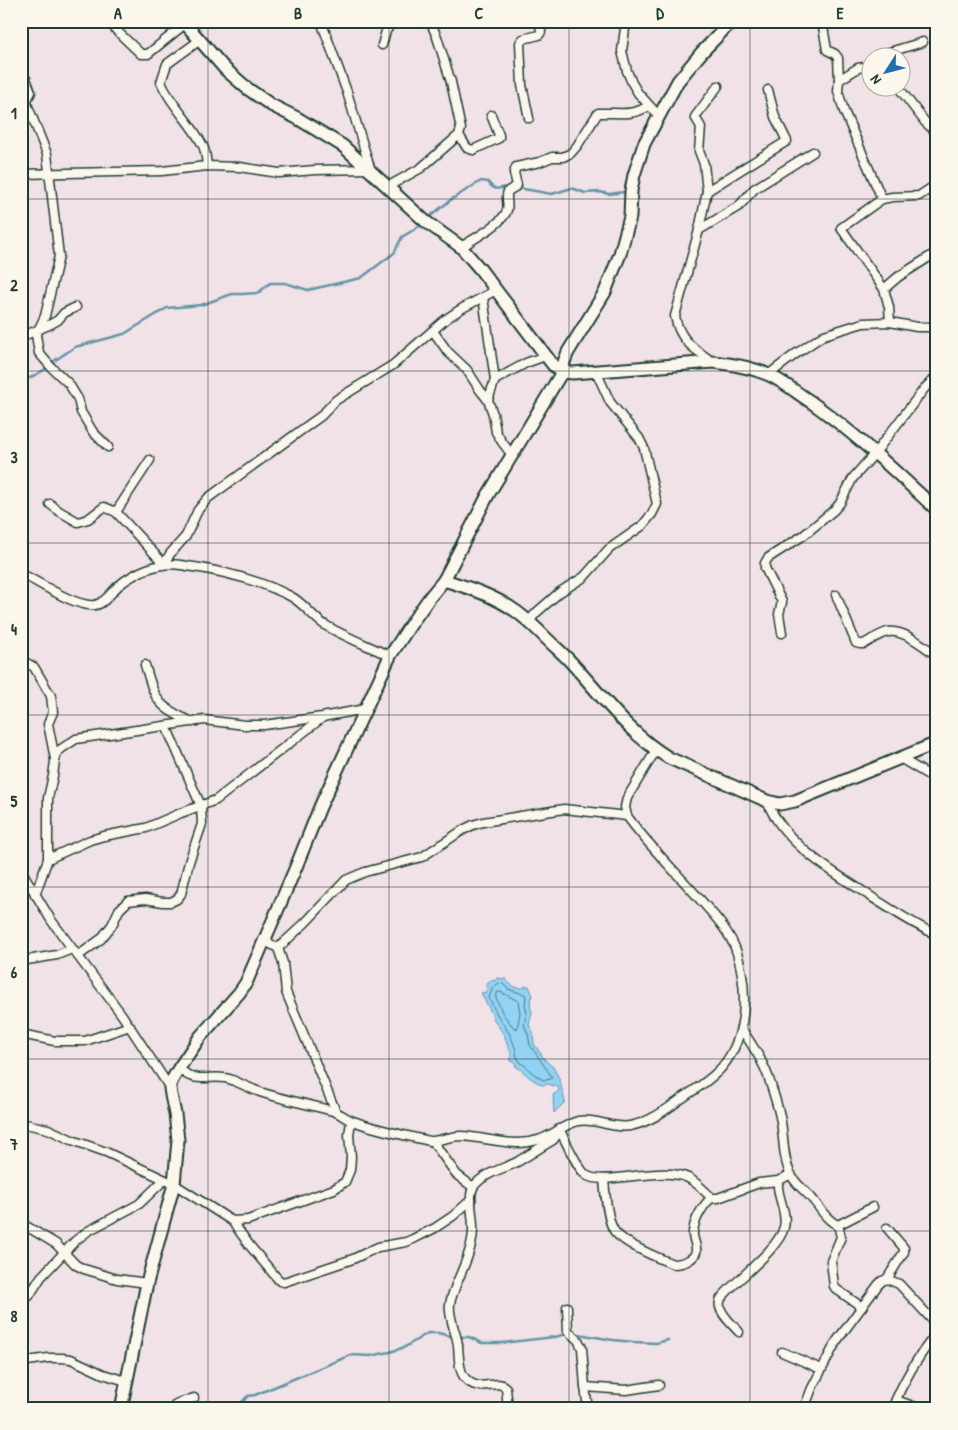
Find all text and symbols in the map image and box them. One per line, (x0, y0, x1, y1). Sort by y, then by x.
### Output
text: A (114, 2, 122, 24)
text: B (294, 2, 302, 24)
text: C (475, 2, 484, 24)
text: D (656, 2, 664, 24)
text: E (836, 2, 844, 24)
north arrow (860, 48, 910, 98)
text: N (865, 71, 885, 89)
text: 1 (11, 102, 17, 124)
text: 2 (10, 274, 18, 296)
text: 3 (10, 446, 18, 468)
text: 4 (11, 618, 17, 640)
text: 5 (11, 790, 18, 812)
text: 6 (11, 961, 18, 983)
text: 7 (9, 1133, 18, 1155)
text: 8 (11, 1305, 18, 1327)

